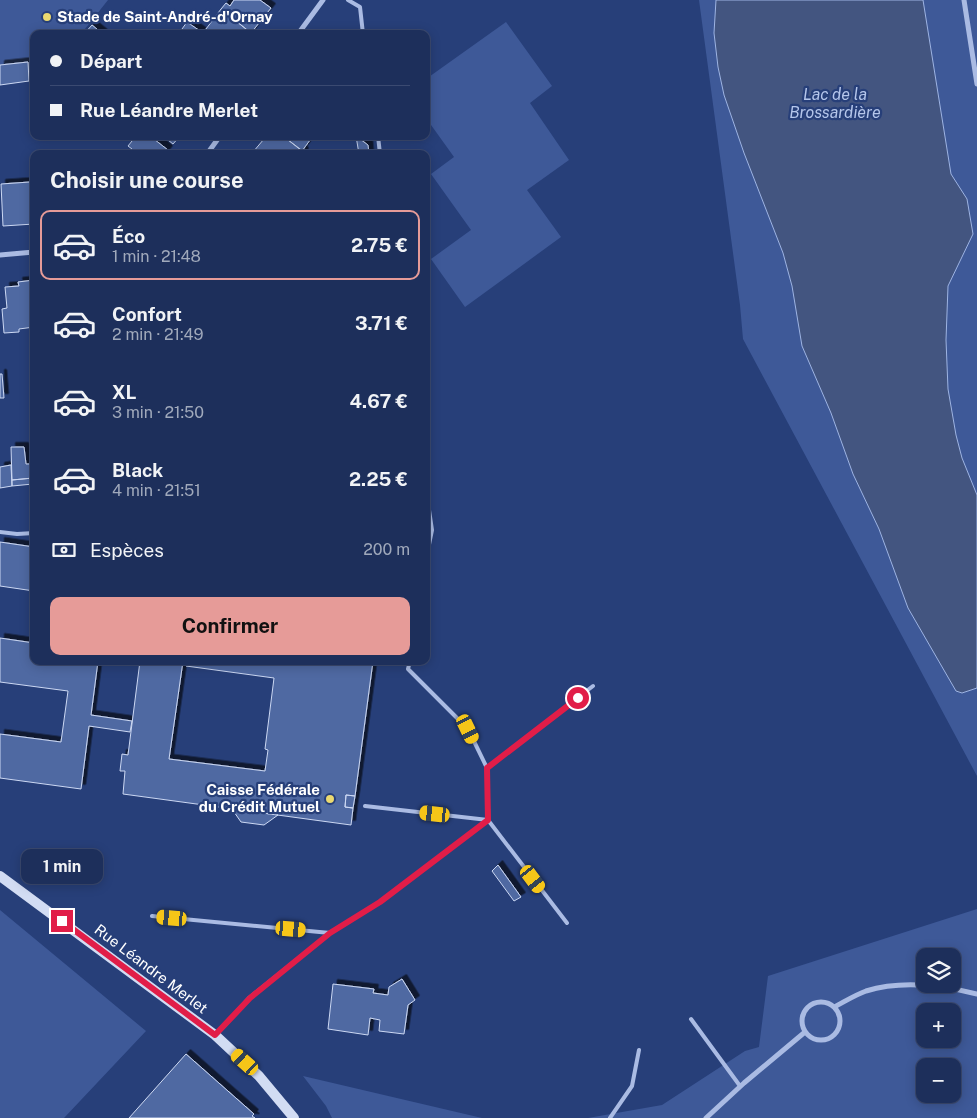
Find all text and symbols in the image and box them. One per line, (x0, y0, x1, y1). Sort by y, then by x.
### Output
place label: Stade de Saint-André-d'Ornay (57, 8, 273, 25)
marker: Stade de Saint-André-d'Ornay (41, 11, 53, 23)
text: Départ (80, 50, 143, 72)
water label: Lac de la Brossardière (789, 85, 881, 122)
text: Rue Léandre Merlet (80, 99, 258, 121)
text: Choisir une course (50, 167, 244, 193)
icon: car (52, 223, 97, 268)
text: Éco (112, 225, 145, 247)
text: 2.75 € (351, 234, 408, 256)
text: 1 min · 21:48 (112, 247, 201, 266)
icon: car (52, 301, 97, 346)
text: Confort (112, 303, 182, 325)
text: 3.71 € (355, 312, 408, 334)
text: 2 min · 21:49 (112, 325, 204, 344)
icon: car (52, 379, 97, 424)
text: XL (112, 381, 137, 403)
text: 4.67 € (350, 390, 408, 412)
text: 3 min · 21:50 (112, 403, 204, 422)
icon: car (52, 457, 97, 502)
text: Black (112, 459, 163, 481)
text: 2.25 € (349, 468, 408, 490)
text: 4 min · 21:51 (112, 481, 201, 500)
icon: cash (50, 536, 78, 564)
text: Espèces (90, 539, 164, 561)
text: 200 m (363, 540, 410, 559)
button: Confirmer (50, 597, 410, 655)
route start (567, 687, 589, 709)
car (454, 712, 481, 746)
place label: Caisse Fédérale du Crédit Mutuel (199, 781, 320, 815)
marker: Caisse Fédérale du Crédit Mutuel (324, 793, 336, 805)
car (419, 805, 450, 823)
callout: 1 min (21, 848, 103, 884)
text: 1 min (43, 857, 81, 876)
car (517, 863, 548, 895)
car (156, 909, 187, 927)
route end (51, 910, 73, 932)
car (275, 920, 306, 938)
street label: Rue Léandre Merlet (91, 921, 211, 1017)
map controls (916, 948, 961, 1103)
button: layers (916, 948, 961, 993)
button: + (916, 1003, 961, 1048)
car (228, 1046, 261, 1078)
button: − (916, 1058, 961, 1103)

